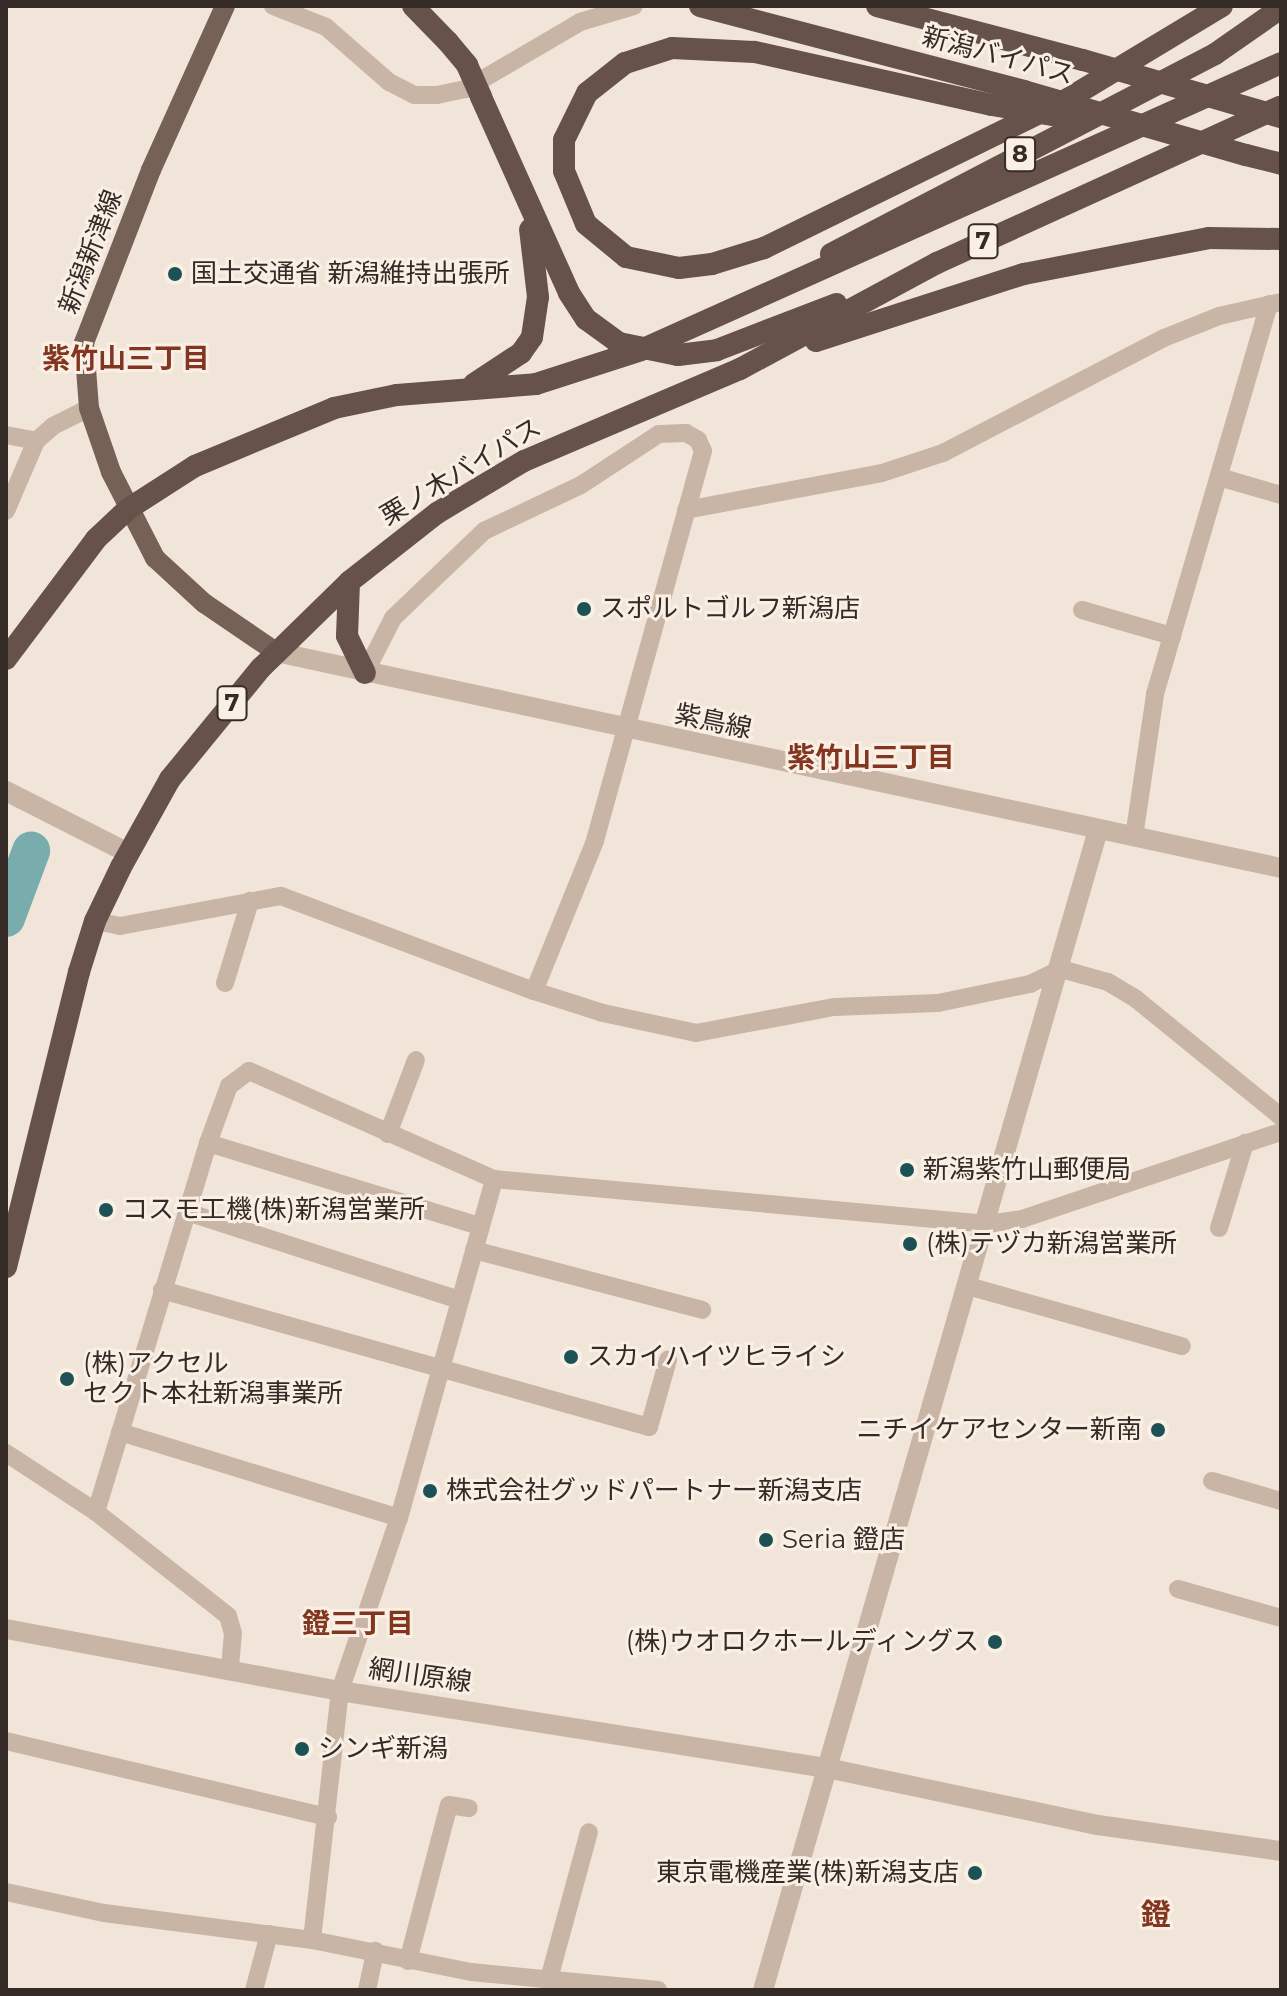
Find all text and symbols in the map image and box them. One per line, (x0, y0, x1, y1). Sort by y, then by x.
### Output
street label: 新潟バイパス (919, 21, 1077, 91)
road number: 8 (1004, 134, 1036, 174)
street label: 新潟新津線 (53, 186, 129, 318)
road number: 7 (967, 221, 999, 261)
place label: 国土交通省 新潟維持出張所 (191, 258, 510, 290)
marker: 国土交通省 新潟維持出張所 (166, 265, 184, 283)
district label: 紫竹山三丁目 (42, 341, 210, 375)
street label: 栗ノ木バイパス (375, 412, 547, 532)
place label: スポルトゴルフ新潟店 (600, 593, 860, 625)
marker: スポルトゴルフ新潟店 (575, 600, 593, 618)
road number: 7 (216, 683, 248, 723)
street label: 紫鳥線 (672, 699, 754, 745)
district label: 紫竹山三丁目 (787, 740, 955, 774)
place label: 新潟紫竹山郵便局 (923, 1154, 1131, 1186)
marker: 新潟紫竹山郵便局 (898, 1161, 916, 1179)
place label: コスモ工機(株)新潟営業所 (122, 1194, 425, 1226)
marker: コスモ工機(株)新潟営業所 (97, 1201, 115, 1219)
place label: (株)テヅカ新潟営業所 (926, 1228, 1177, 1260)
marker: (株)テヅカ新潟営業所 (901, 1235, 919, 1253)
place label: スカイハイツヒライシ (587, 1341, 847, 1373)
place label: (株)アクセル セクト本社新潟事業所 (83, 1348, 343, 1410)
marker: スカイハイツヒライシ (562, 1348, 580, 1366)
marker: (株)アクセル セクト本社新潟事業所 (58, 1370, 76, 1388)
place label: ニチイケアセンター新南 (856, 1414, 1142, 1446)
marker: ニチイケアセンター新南 (1149, 1421, 1167, 1439)
place label: 株式会社グッドパートナー新潟支店 (446, 1475, 862, 1507)
marker: 株式会社グッドパートナー新潟支店 (421, 1482, 439, 1500)
place label: Seria 鐙店 (782, 1524, 905, 1556)
marker: Seria 鐙店 (757, 1531, 775, 1549)
district label: 鐙三丁目 (302, 1606, 414, 1640)
place label: (株)ウオロクホールディングス (624, 1626, 979, 1658)
marker: (株)ウオロクホールディングス (986, 1633, 1004, 1651)
street label: 網川原線 (366, 1653, 474, 1699)
place label: シンギ新潟 (318, 1733, 448, 1765)
marker: シンギ新潟 (293, 1740, 311, 1758)
place label: 東京電機産業(株)新潟支店 (656, 1857, 959, 1889)
marker: 東京電機産業(株)新潟支店 (966, 1864, 984, 1882)
district label: 鐙 (1141, 1897, 1171, 1933)

